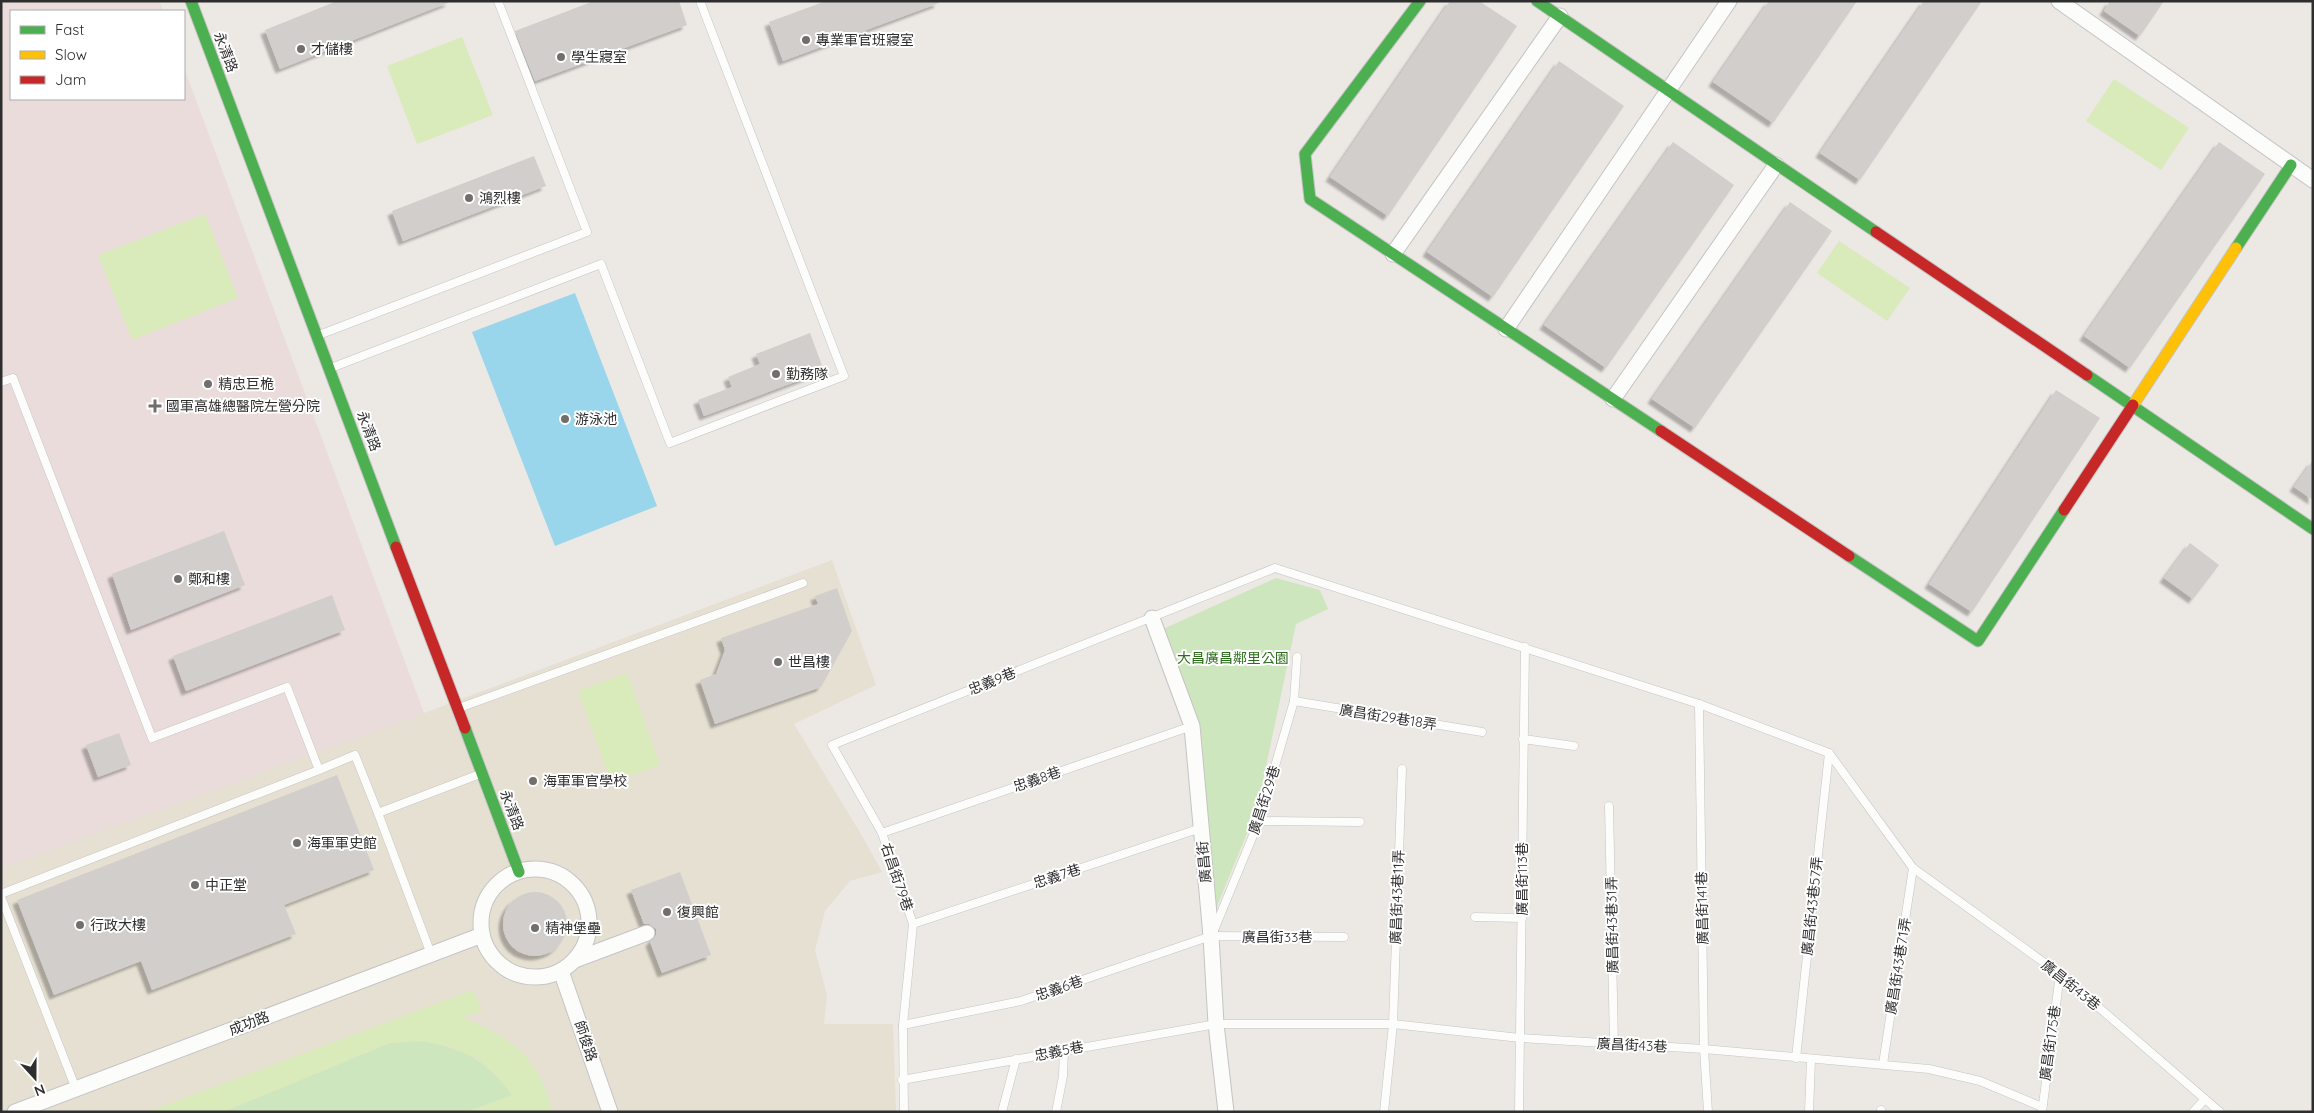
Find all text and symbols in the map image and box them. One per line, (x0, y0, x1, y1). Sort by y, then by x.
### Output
legend (10, 10, 185, 100)
text: Fast (55, 20, 84, 39)
street label: 永清路 (210, 29, 242, 75)
place label: 專業軍官班寢室 (816, 31, 914, 49)
marker: 專業軍官班寢室 (800, 34, 812, 46)
place label: 才儲樓 (311, 40, 353, 58)
marker: 才儲樓 (295, 43, 307, 55)
text: Slow (55, 45, 87, 64)
place label: 學生寢室 (571, 48, 627, 66)
marker: 學生寢室 (555, 51, 567, 63)
text: Jam (55, 70, 86, 89)
place label: 鴻烈樓 (479, 189, 521, 207)
marker: 鴻烈樓 (463, 192, 475, 204)
place label: 勤務隊 (786, 365, 828, 383)
marker: 勤務隊 (770, 368, 782, 380)
place label: 精忠巨桅 (218, 375, 274, 393)
marker: 精忠巨桅 (202, 378, 214, 390)
place label: 國軍高雄總醫院左營分院 (166, 397, 320, 415)
marker: 國軍高雄總醫院左營分院 (148, 399, 162, 413)
street label: 永清路 (353, 408, 385, 454)
place label: 游泳池 (575, 410, 617, 428)
marker: 游泳池 (559, 413, 571, 425)
place label: 鄭和樓 (188, 570, 230, 588)
marker: 鄭和樓 (172, 573, 184, 585)
park label: 大昌廣昌鄰里公園 (1177, 649, 1289, 667)
place label: 世昌樓 (788, 653, 830, 671)
marker: 世昌樓 (772, 656, 784, 668)
street label: 忠義9巷 (966, 663, 1018, 699)
street label: 廣昌街29巷18弄 (1338, 700, 1438, 734)
street label: 忠義8巷 (1011, 762, 1063, 796)
street label: 廣昌街29巷 (1244, 763, 1284, 837)
place label: 海軍軍官學校 (543, 772, 627, 790)
marker: 海軍軍官學校 (527, 775, 539, 787)
street label: 永清路 (496, 787, 528, 833)
place label: 海軍軍史館 (307, 834, 377, 852)
marker: 海軍軍史館 (291, 837, 303, 849)
street label: 廣昌街 (1193, 840, 1215, 884)
street label: 右昌街79巷 (877, 841, 917, 913)
street label: 廣昌街113巷 (1513, 842, 1531, 916)
street label: 廣昌街43巷11弄 (1386, 849, 1408, 945)
street label: 廣昌街43巷57弄 (1798, 856, 1826, 956)
street label: 忠義7巷 (1031, 860, 1083, 892)
street label: 廣昌街141巷 (1692, 871, 1712, 945)
place label: 中正堂 (205, 876, 247, 894)
street label: 廣昌街43巷31弄 (1602, 876, 1622, 974)
marker: 中正堂 (189, 879, 201, 891)
place label: 復興館 (677, 903, 719, 921)
marker: 復興館 (661, 906, 673, 918)
place label: 行政大樓 (90, 916, 146, 934)
street label: 廣昌街43巷71弄 (1881, 916, 1915, 1016)
marker: 行政大樓 (74, 919, 86, 931)
place label: 精神堡壘 (545, 919, 601, 937)
marker: 精神堡壘 (529, 922, 541, 934)
street label: 廣昌街33巷 (1242, 928, 1312, 946)
street label: 廣昌街43巷 (2038, 956, 2104, 1014)
street label: 忠義6巷 (1033, 971, 1085, 1005)
street label: 廣昌街175巷 (2036, 1004, 2064, 1082)
street label: 成功路 (226, 1007, 272, 1039)
street label: 師俊路 (571, 1018, 601, 1064)
street label: 廣昌街43巷 (1596, 1034, 1668, 1056)
street label: 忠義5巷 (1033, 1037, 1085, 1065)
north arrow (10, 1053, 60, 1103)
text: N (32, 1080, 48, 1100)

